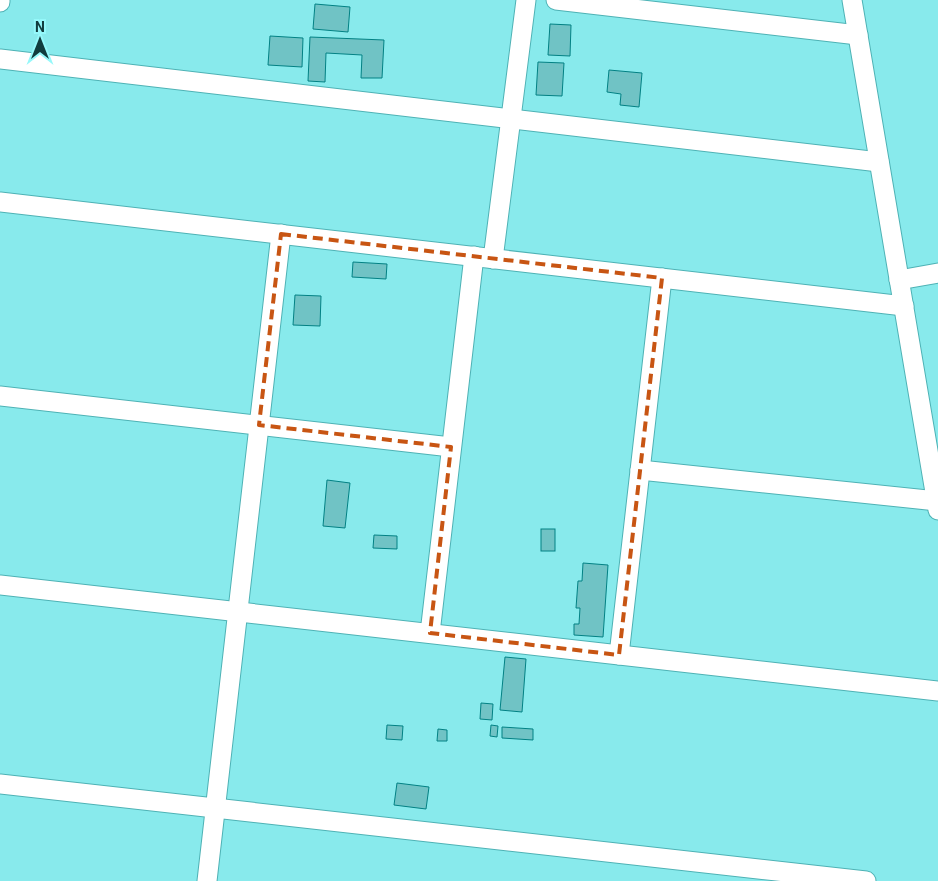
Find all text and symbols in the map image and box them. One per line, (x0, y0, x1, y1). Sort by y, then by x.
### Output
north arrow (15, 15, 65, 65)
text: N (35, 19, 45, 35)

